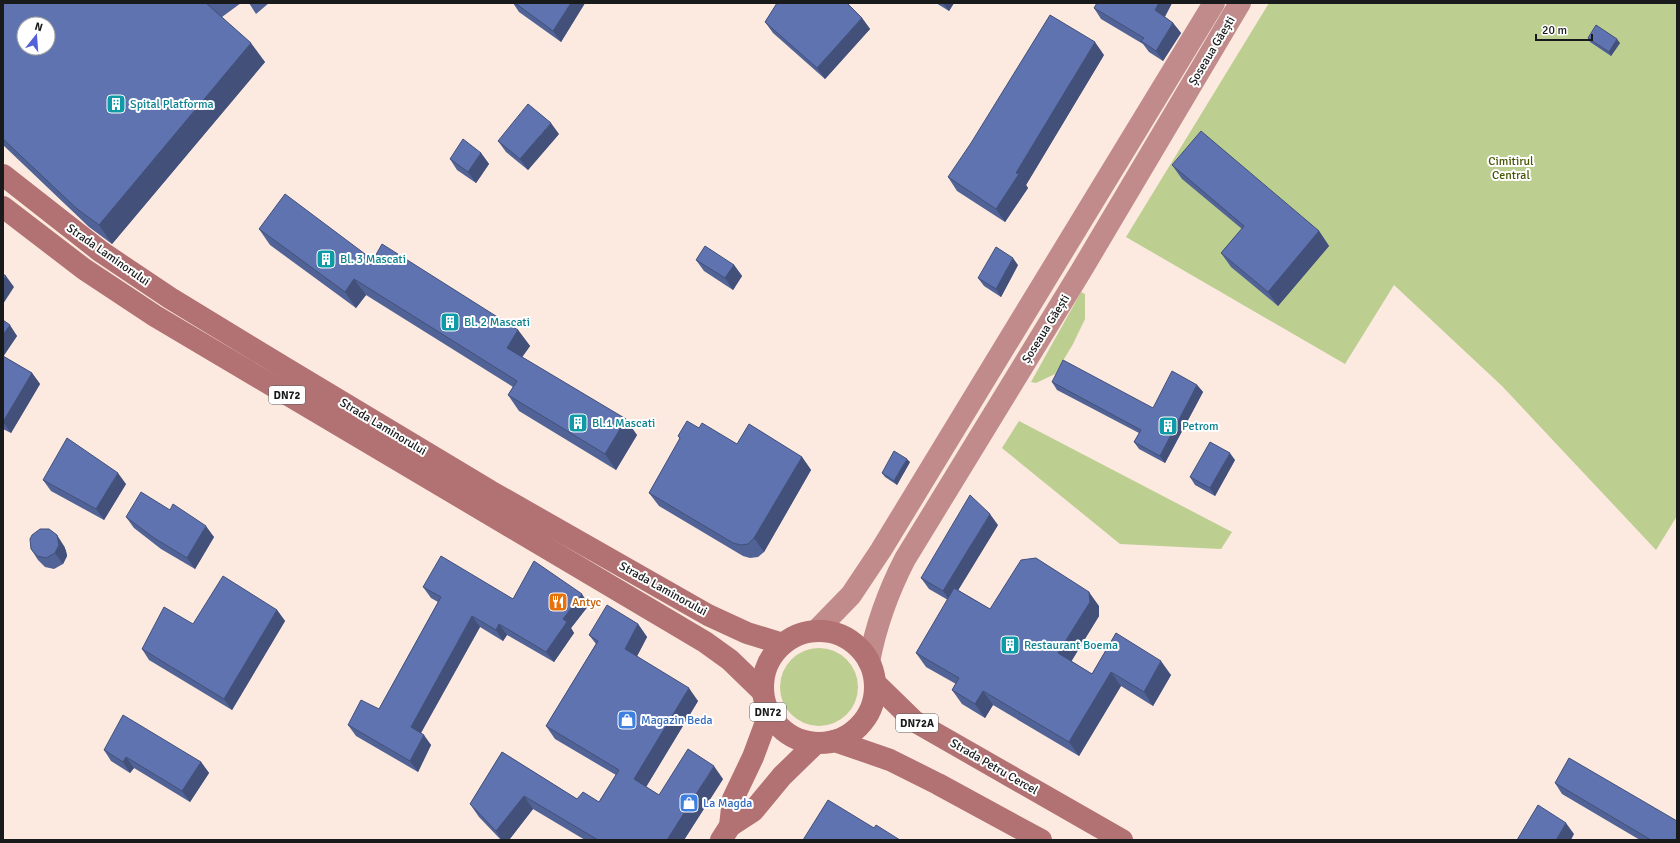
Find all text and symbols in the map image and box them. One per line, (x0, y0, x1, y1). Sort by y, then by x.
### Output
street label: Șoseaua Găești (1185, 14, 1239, 88)
north arrow (16, 16, 56, 56)
scale bar (1536, 16, 1592, 42)
text: N (33, 20, 44, 34)
text: 20 m (1542, 23, 1567, 38)
building icon: Spital Platforma (105, 93, 127, 115)
place label: Spital Platforma (130, 97, 214, 112)
park label: Cimitirul Central (1488, 154, 1534, 183)
street label: Strada Laminorului (63, 221, 153, 289)
building icon: Bl. 3 Mascati (315, 248, 337, 270)
place label: Bl. 3 Mascati (340, 252, 406, 267)
street label: Șoseaua Găești (1019, 292, 1073, 366)
building icon: Bl. 2 Mascati (439, 311, 461, 333)
place label: Bl. 2 Mascati (464, 315, 530, 330)
road number: DN72 (269, 386, 305, 404)
street label: Strada Laminorului (337, 395, 429, 459)
building icon: Bl.1 Mascati (567, 412, 589, 434)
building icon: Petrom (1157, 415, 1179, 437)
place label: Bl.1 Mascati (592, 416, 655, 431)
place label: Petrom (1182, 419, 1219, 434)
street label: Strada Laminorului (616, 559, 710, 619)
restaurant icon: Antyc (547, 591, 569, 613)
place label: Antyc (572, 595, 602, 610)
building icon: Restaurant Boema (999, 634, 1021, 656)
place label: Restaurant Boema (1024, 638, 1118, 653)
road number: DN72 (750, 703, 786, 721)
shop icon: Magazin Beda (616, 709, 638, 731)
place label: Magazin Beda (641, 713, 713, 728)
road number: DN72A (896, 714, 938, 732)
street label: Strada Petru Cercel (947, 736, 1041, 799)
shop icon: La Magda (678, 792, 700, 814)
place label: La Magda (703, 796, 752, 811)

